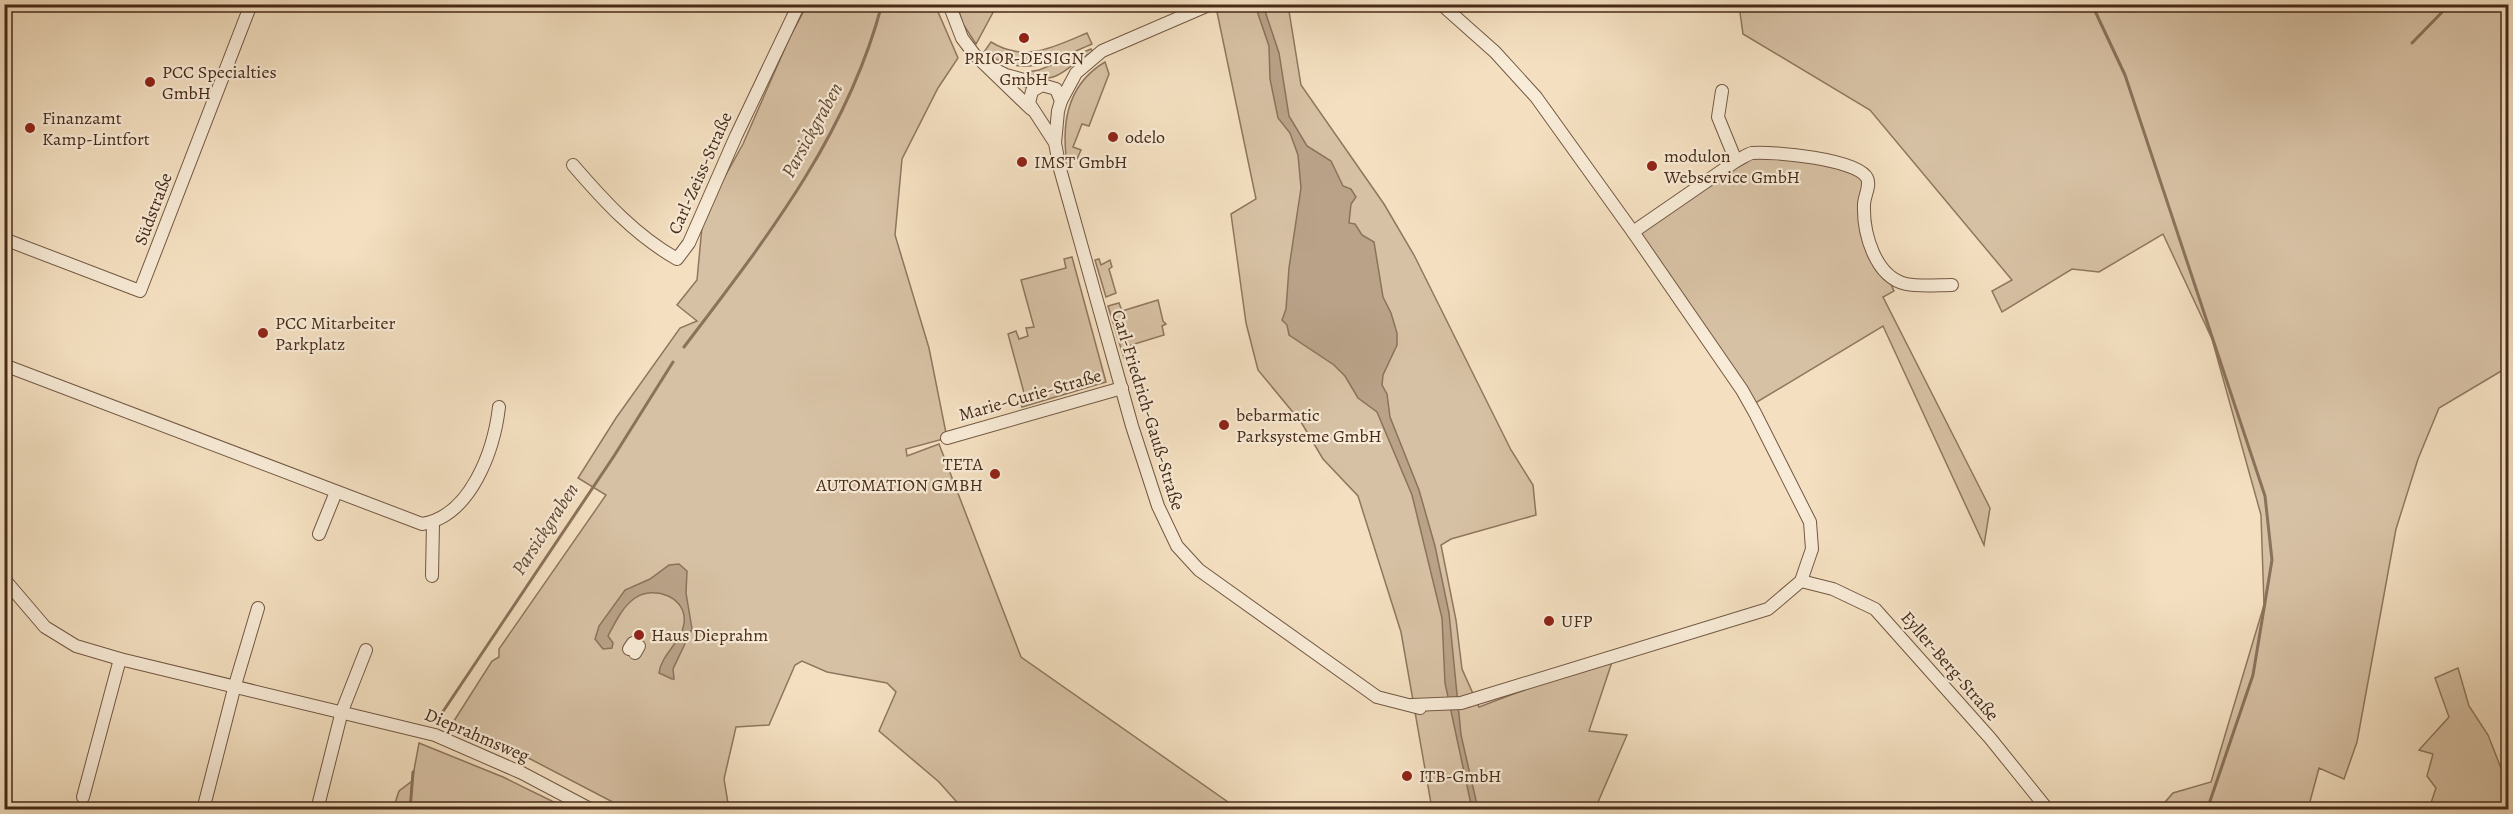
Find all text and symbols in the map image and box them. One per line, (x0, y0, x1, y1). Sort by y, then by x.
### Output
marker: PRIOR-DESIGN GmbH (1017, 31, 1031, 45)
place label: PRIOR-DESIGN GmbH (964, 46, 1084, 91)
place label: PCC Specialties GmbH (162, 60, 277, 105)
marker: PCC Specialties GmbH (143, 75, 157, 89)
water label: Parsickgraben (775, 78, 849, 182)
place label: Finanzamt Kamp-Lintfort (42, 106, 150, 151)
street label: Carl-Zeiss-Straße (662, 108, 738, 238)
marker: Finanzamt Kamp-Lintfort (23, 121, 37, 135)
place label: odelo (1125, 125, 1165, 149)
marker: odelo (1106, 130, 1120, 144)
place label: modulon Webservice GmbH (1663, 144, 1800, 189)
place label: IMST GmbH (1034, 150, 1128, 174)
marker: IMST GmbH (1015, 155, 1029, 169)
marker: modulon Webservice GmbH (1645, 159, 1659, 173)
street label: Südstraße (128, 169, 178, 249)
street label: Carl-Friedrich-Gauß-Straße (1106, 307, 1190, 513)
place label: PCC Mitarbeiter Parkplatz (275, 311, 395, 356)
marker: PCC Mitarbeiter Parkplatz (256, 326, 270, 340)
street label: Marie-Curie-Straße (956, 363, 1104, 427)
place label: bebarmatic Parksysteme GmbH (1236, 403, 1382, 448)
marker: bebarmatic Parksysteme GmbH (1217, 418, 1231, 432)
place label: TETA AUTOMATION GMBH (815, 452, 983, 497)
marker: TETA AUTOMATION GMBH (988, 467, 1002, 481)
water label: Parsickgraben (505, 478, 585, 580)
street label: Eyller-Berg-Straße (1896, 606, 2004, 726)
place label: UFP (1561, 609, 1592, 633)
marker: UFP (1542, 614, 1556, 628)
place label: Haus Dieprahm (651, 623, 768, 647)
marker: Haus Dieprahm (632, 628, 646, 642)
street label: Dieprahmsweg (421, 702, 533, 768)
place label: ITB-GmbH (1419, 764, 1502, 788)
marker: ITB-GmbH (1400, 769, 1414, 783)

